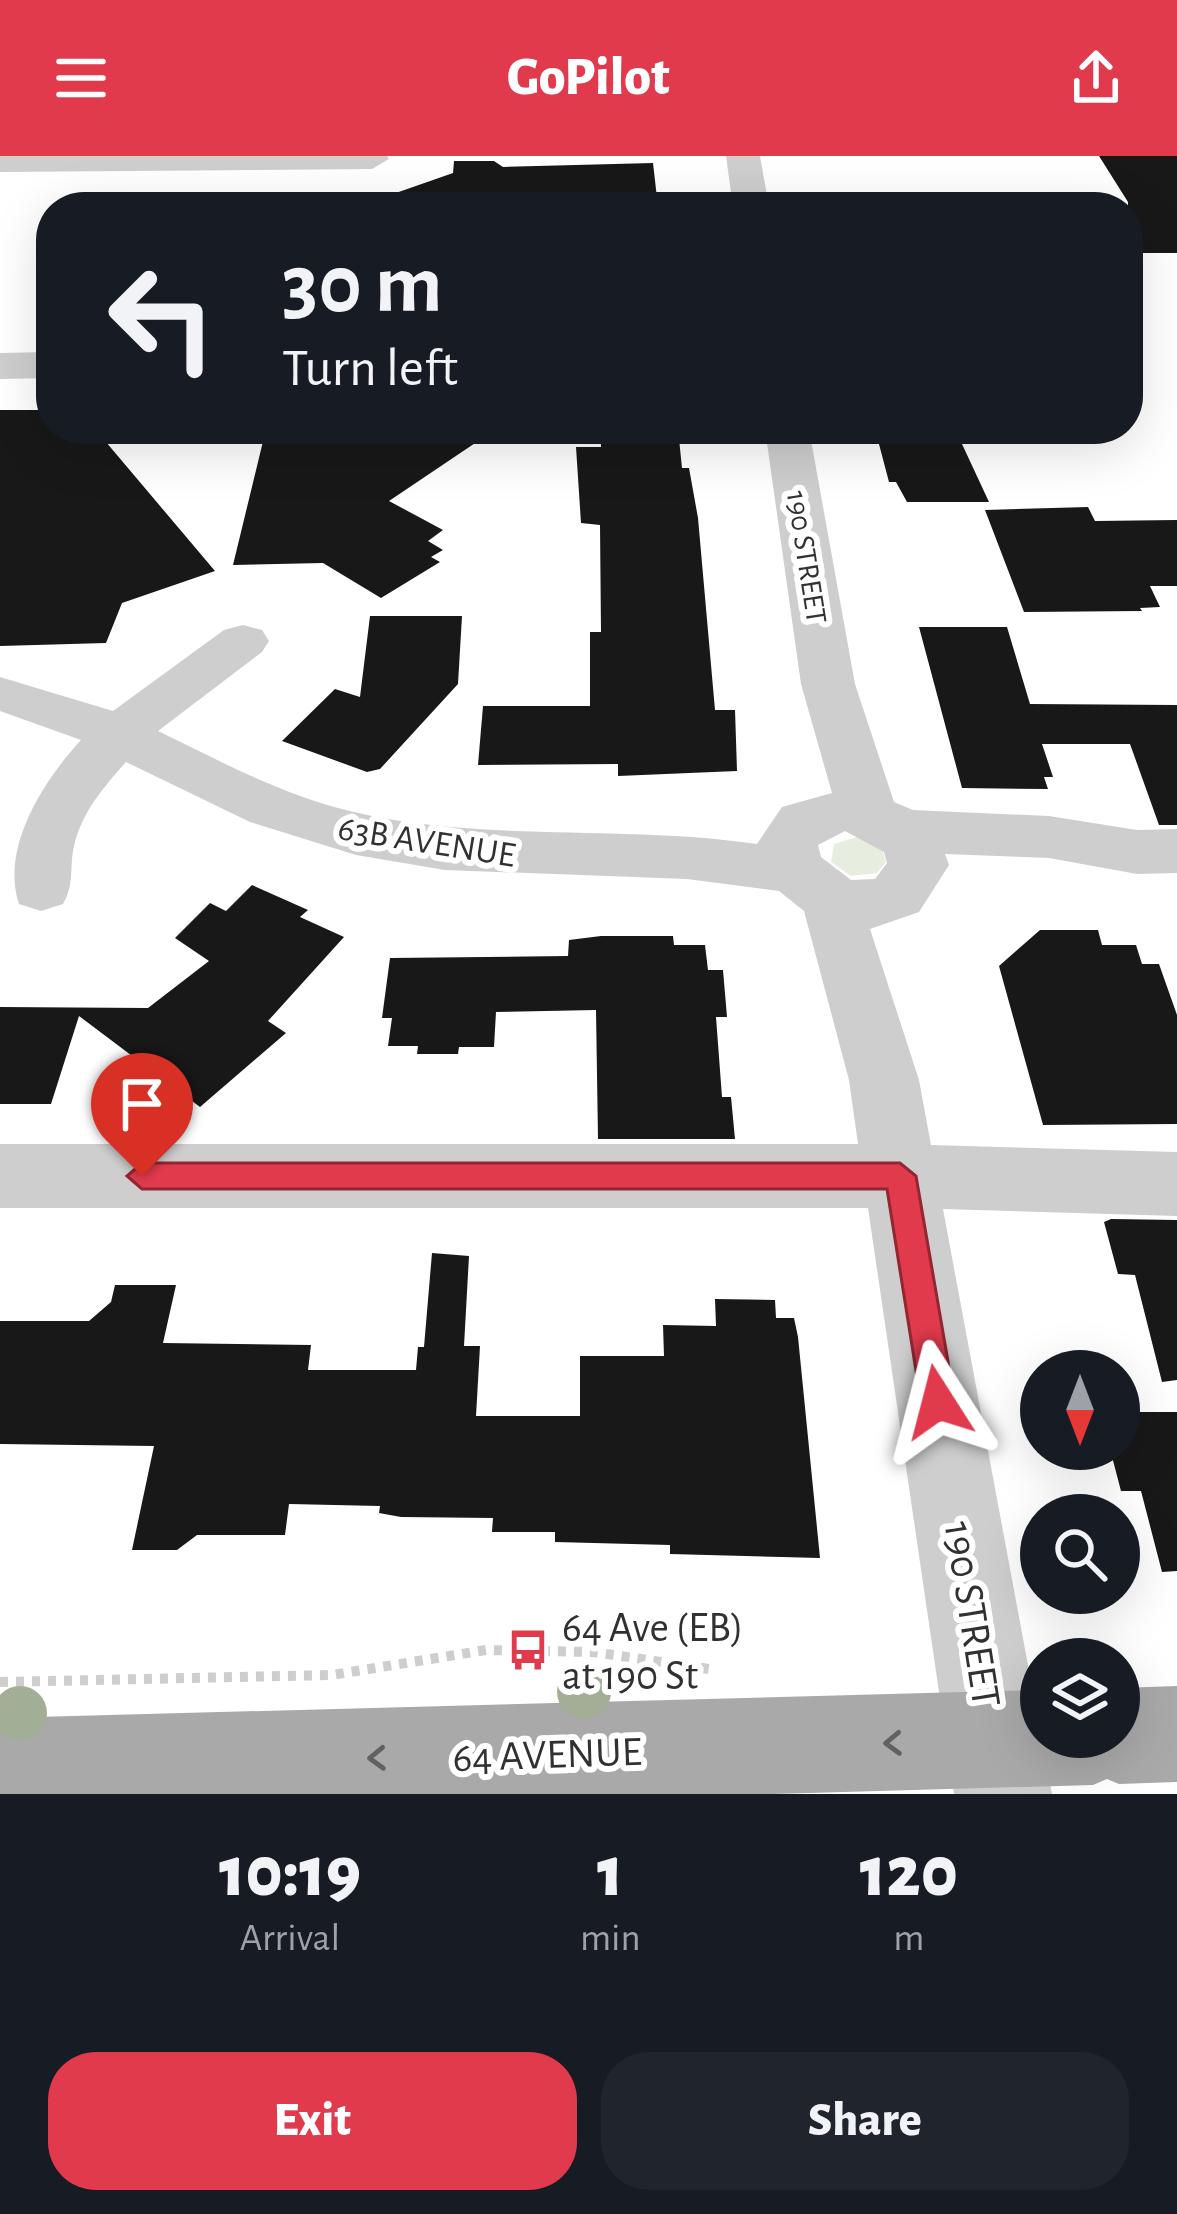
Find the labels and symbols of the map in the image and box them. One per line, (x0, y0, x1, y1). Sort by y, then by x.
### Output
street label: 190 STREET (781, 489, 831, 626)
street label: 63B AVENUE (335, 810, 518, 874)
pin (91, 1053, 193, 1176)
position arrow (875, 1339, 1001, 1465)
north arrow (1020, 1350, 1140, 1470)
street label: 190 STREET (937, 1518, 1007, 1710)
place label: 64 Ave (EB) at 190 St (562, 1607, 744, 1697)
bus stop icon: 64 Ave (EB) at 190 St (505, 1627, 551, 1673)
one-way arrow (883, 1729, 902, 1755)
street label: 64 AVENUE (452, 1731, 642, 1779)
one-way arrow (367, 1745, 386, 1771)

